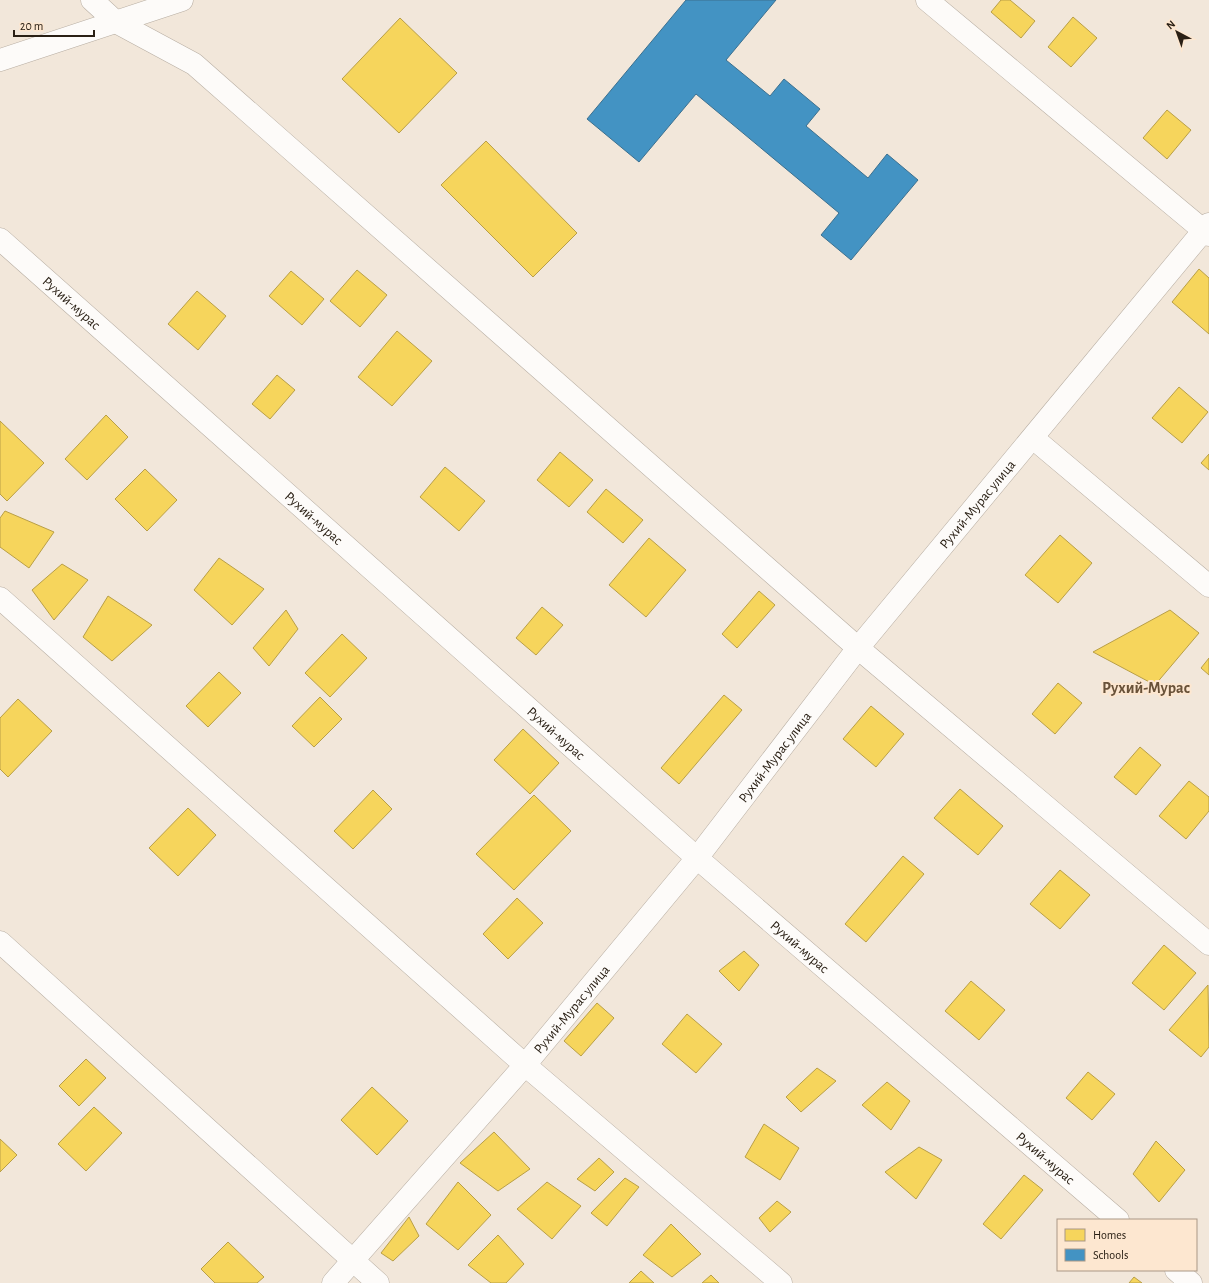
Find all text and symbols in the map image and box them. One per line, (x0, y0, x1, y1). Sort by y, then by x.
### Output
scale bar (14, 12, 94, 38)
north arrow (1157, 12, 1197, 52)
text: N (1164, 18, 1177, 31)
text: 20 m (20, 20, 43, 32)
street label: Рухий-мурас (39, 274, 103, 333)
street label: Рухий-Мурас улица (937, 457, 1019, 552)
street label: Рухий-мурас (282, 489, 345, 548)
district label: Рухий-Мурас (1102, 680, 1190, 697)
street label: Рухий-мурас (524, 705, 588, 763)
street label: Рухий-Мурас улица (736, 709, 815, 806)
street label: Рухий-мурас (767, 918, 832, 976)
street label: Рухий-Мурас улица (531, 963, 613, 1057)
street label: Рухий-мурас (1013, 1130, 1077, 1188)
legend (1057, 1219, 1197, 1271)
text: Homes (1093, 1229, 1126, 1241)
text: Schools (1093, 1249, 1128, 1261)

